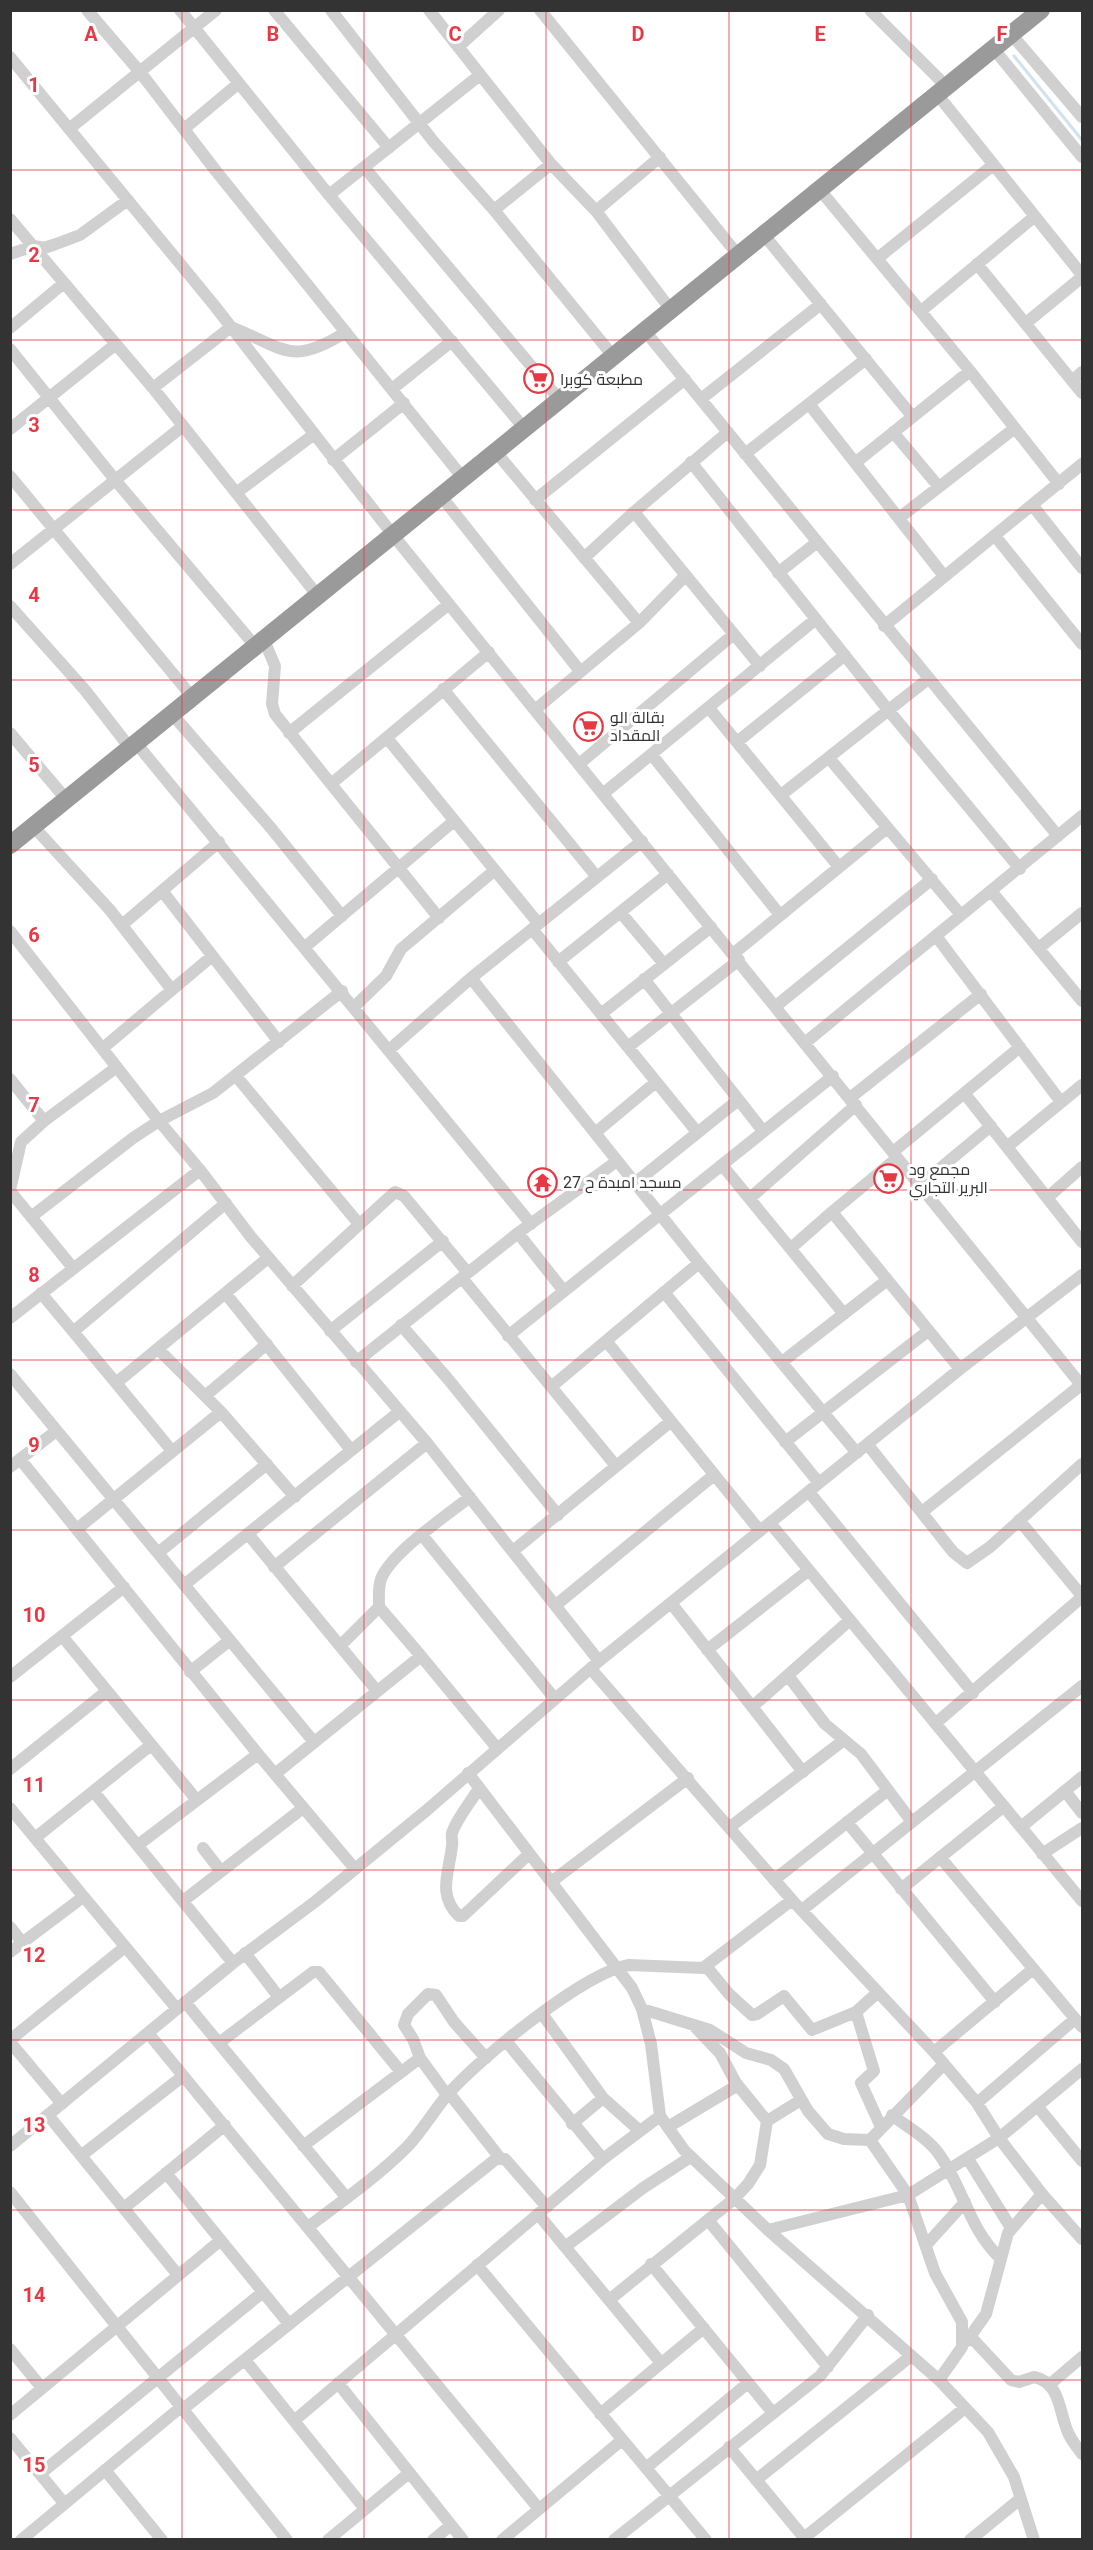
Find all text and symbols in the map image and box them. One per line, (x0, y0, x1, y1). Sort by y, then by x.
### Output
text: A (84, 22, 98, 46)
text: B (267, 22, 279, 46)
text: C (448, 22, 462, 46)
text: D (632, 22, 645, 46)
text: E (814, 22, 826, 46)
text: F (997, 22, 1008, 46)
text: 1 (28, 73, 40, 97)
text: 2 (28, 243, 40, 267)
supermarket icon: مطبعة كوبرا (523, 363, 555, 395)
place label: مطبعة كوبرا (560, 370, 643, 389)
text: 3 (28, 413, 40, 437)
text: 4 (28, 583, 40, 607)
place label: بقالة الو المقداد (610, 708, 665, 745)
supermarket icon: بقالة الو المقداد (573, 710, 605, 742)
text: 5 (28, 753, 40, 777)
text: 6 (28, 923, 40, 947)
text: 7 (28, 1093, 40, 1117)
place label: مجمع ود البرير التجاري (909, 1160, 988, 1201)
supermarket icon: مجمع ود البرير التجاري (872, 1162, 904, 1194)
temple icon: مسجد امبدة ح 27 (526, 1166, 558, 1198)
place label: مسجد امبدة ح 27 (563, 1173, 682, 1194)
text: 8 (28, 1263, 40, 1287)
text: 9 (28, 1433, 40, 1457)
text: 10 (23, 1603, 45, 1627)
text: 11 (23, 1773, 45, 1797)
text: 12 (23, 1943, 45, 1967)
text: 13 (23, 2113, 45, 2137)
text: 14 (23, 2283, 45, 2307)
text: 15 (23, 2453, 45, 2477)

